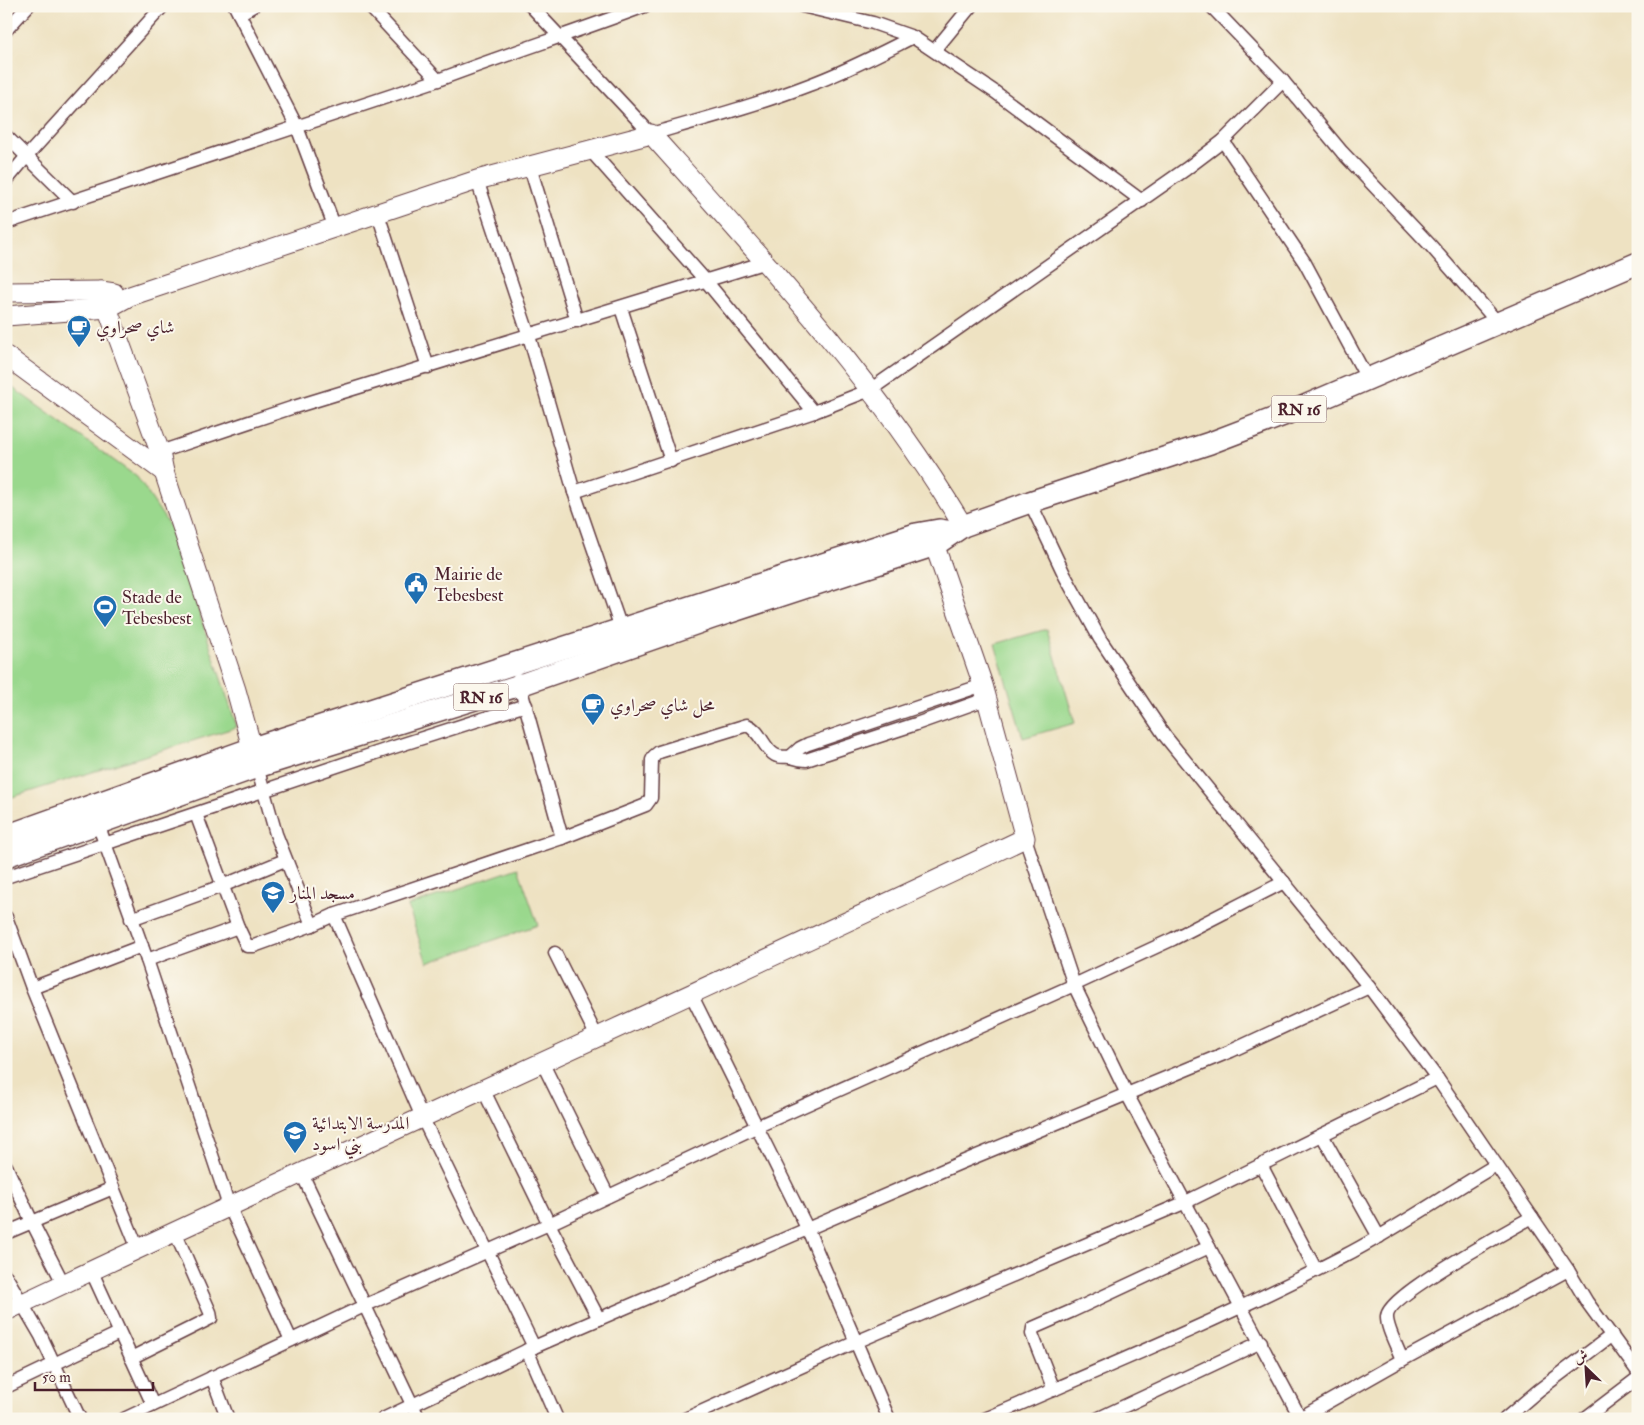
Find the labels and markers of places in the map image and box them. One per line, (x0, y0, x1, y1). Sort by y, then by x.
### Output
cafe icon: شاي صحراوي (66, 314, 92, 348)
place label: شاي صحراوي (96, 316, 174, 342)
place label: Mairie de Tebesbest (434, 563, 504, 607)
public building icon: Mairie de Tebesbest (403, 571, 429, 605)
place label: Stade de Tebesbest (122, 586, 192, 630)
sports icon: Stade de Tebesbest (92, 594, 118, 628)
cafe icon: محل شاي صحراوي (580, 692, 606, 726)
place label: محل شاي صحراوي (610, 694, 715, 720)
school or university icon: مسجد المنار (260, 880, 286, 914)
place label: مسجد المنار (288, 882, 355, 905)
place label: المدرسة الابتدائية بني اسود (312, 1112, 409, 1160)
school or university icon: المدرسة الابتدائية بني اسود (282, 1120, 308, 1154)

